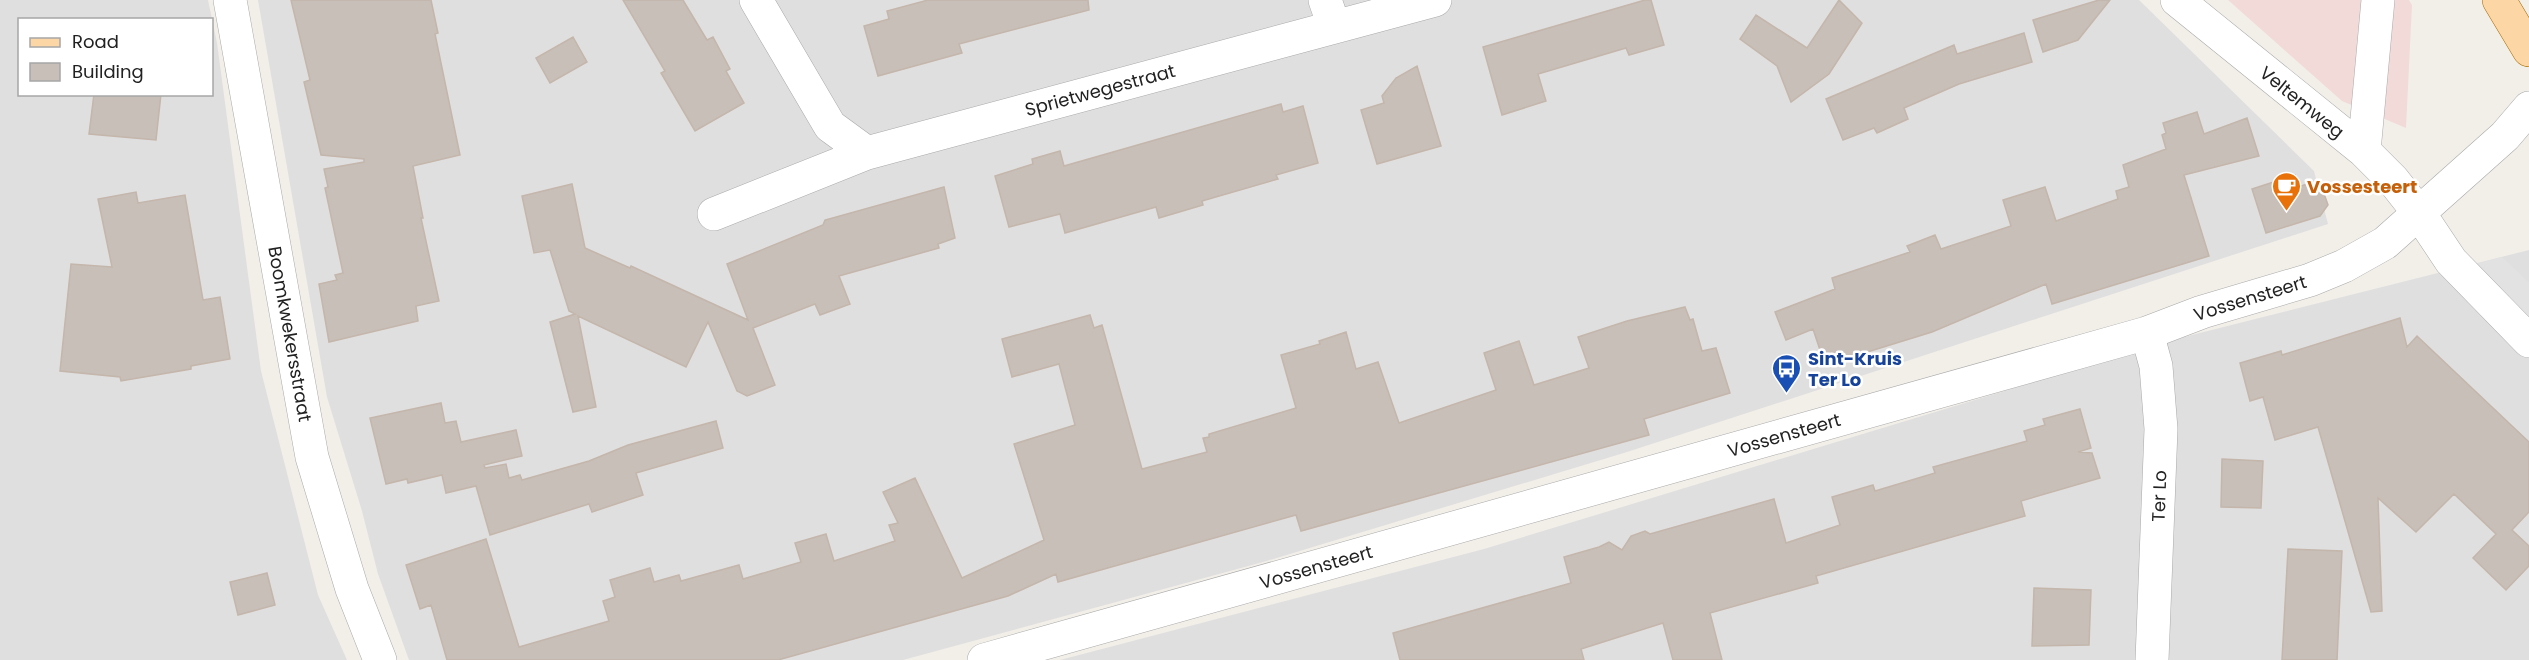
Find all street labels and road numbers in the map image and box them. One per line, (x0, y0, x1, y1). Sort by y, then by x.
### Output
street label: Sprietwegestraat (1022, 58, 1178, 122)
street label: Veltemweg (2254, 60, 2350, 144)
street label: Boomkwekersstraat (262, 244, 318, 424)
street label: Vossensteert (2191, 269, 2309, 327)
street label: Vossensteert (1724, 407, 1844, 463)
street label: Ter Lo (2146, 470, 2172, 522)
street label: Vossensteert (1256, 539, 1376, 595)

